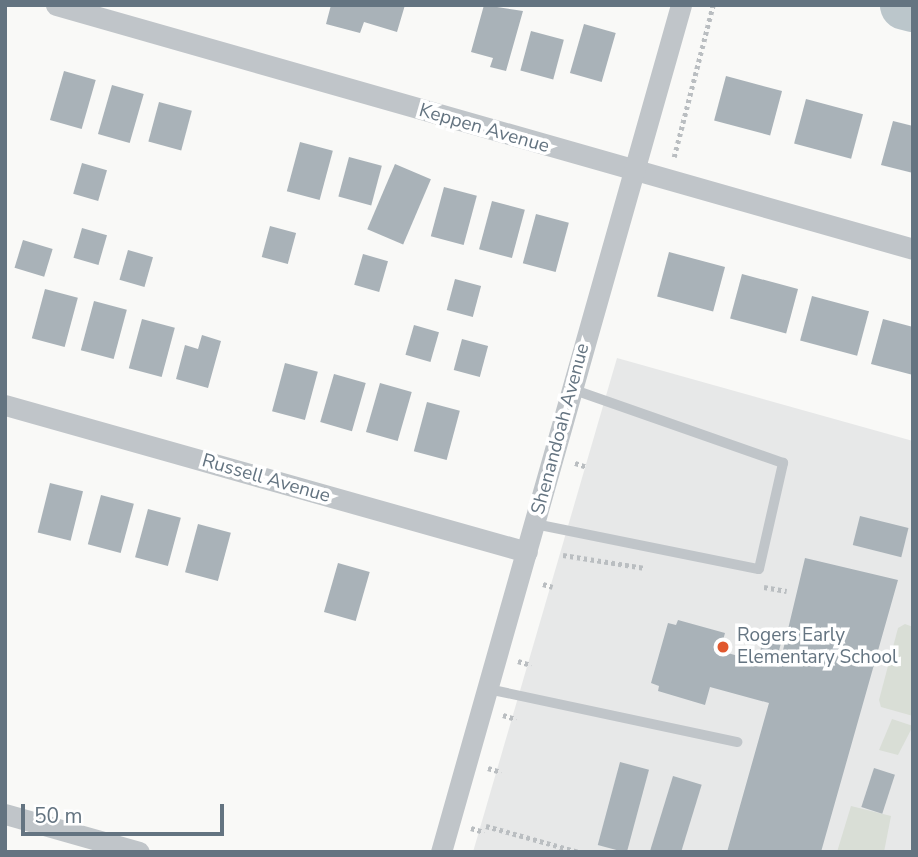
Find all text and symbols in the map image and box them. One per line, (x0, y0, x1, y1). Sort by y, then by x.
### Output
street label: Keppen Avenue (416, 100, 552, 158)
street label: Shenandoah Avenue (527, 341, 595, 517)
street label: Russell Avenue (199, 450, 333, 508)
place label: Rogers Early Elementary School (737, 625, 898, 669)
marker: Rogers Early Elementary School (715, 639, 731, 655)
scale bar (24, 790, 228, 834)
text: 50 m (34, 802, 83, 830)

